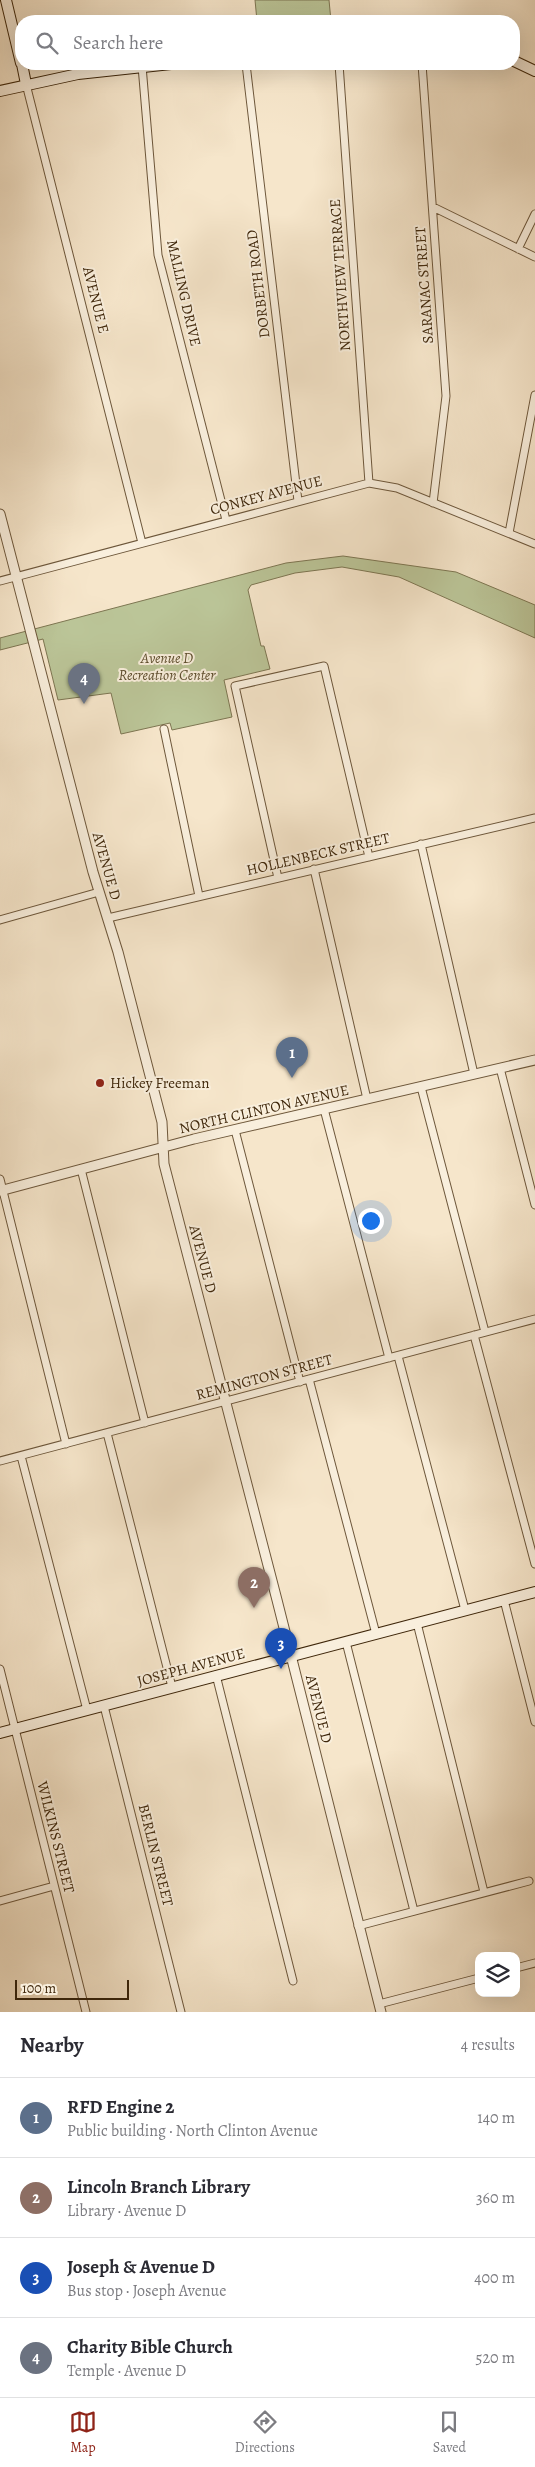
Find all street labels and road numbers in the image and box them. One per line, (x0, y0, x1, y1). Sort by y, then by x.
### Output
street label: NORTHVIEW TERRACE (325, 198, 355, 352)
street label: SARANAC STREET (410, 225, 438, 344)
street label: DORBETH ROAD (241, 229, 275, 339)
street label: MALLING DRIVE (162, 238, 206, 348)
street label: AVENUE E (78, 264, 114, 335)
street label: CONKEY AVENUE (208, 470, 324, 520)
street label: HOLLENBECK STREET (244, 828, 392, 880)
street label: AVENUE D (88, 829, 126, 902)
street label: NORTH CLINTON AVENUE (177, 1080, 351, 1138)
street label: AVENUE D (184, 1222, 222, 1295)
street label: REMINGTON STREET (194, 1349, 335, 1405)
street label: JOSEPH AVENUE (135, 1643, 247, 1691)
street label: AVENUE D (301, 1672, 337, 1745)
street label: WILKINS STREET (32, 1778, 80, 1896)
street label: BERLIN STREET (134, 1802, 179, 1909)

